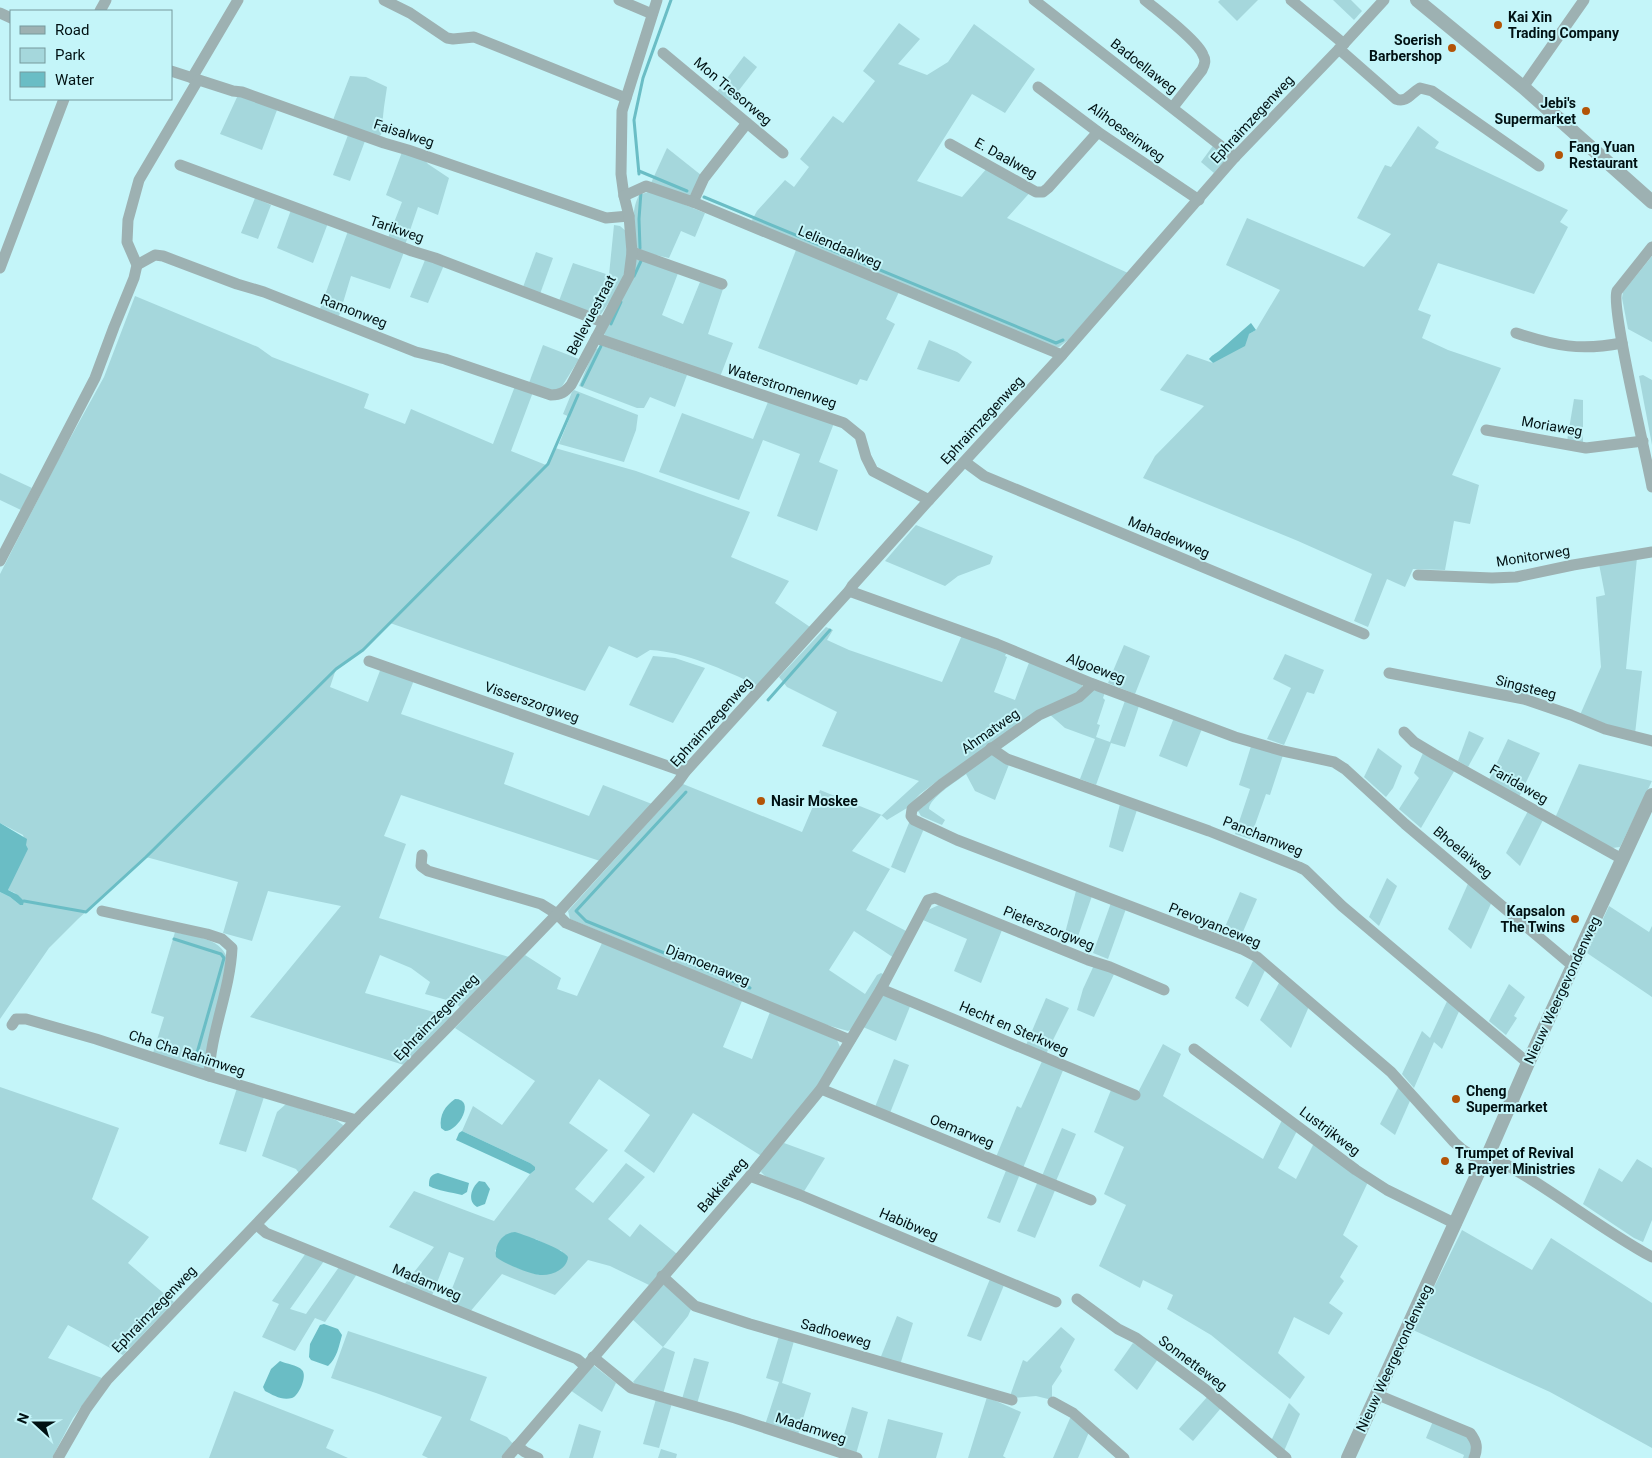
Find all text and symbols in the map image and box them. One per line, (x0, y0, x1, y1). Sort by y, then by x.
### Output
place label: Kai Xin Trading Company (1508, 9, 1620, 41)
legend (10, 10, 172, 100)
marker: Kai Xin Trading Company (1492, 19, 1504, 31)
text: Road (55, 21, 89, 39)
place label: Soerish Barbershop (1369, 32, 1442, 64)
street label: Badoellaweg (1108, 35, 1180, 97)
marker: Soerish Barbershop (1446, 42, 1458, 54)
text: Park (55, 46, 86, 64)
street label: Mon Tresorweg (691, 54, 775, 128)
text: Water (55, 71, 94, 89)
street label: Ephraimzegenweg (1207, 72, 1297, 166)
place label: Jebi's Supermarket (1495, 95, 1576, 127)
street label: Alihoeseinweg (1086, 99, 1168, 165)
marker: Jebi's Supermarket (1580, 105, 1592, 117)
street label: Faisalweg (372, 116, 436, 150)
street label: E. Daalweg (972, 134, 1040, 182)
place label: Fang Yuan Restaurant (1569, 139, 1638, 171)
marker: Fang Yuan Restaurant (1553, 149, 1565, 161)
street label: Tarikweg (368, 212, 426, 246)
street label: Leliendaalweg (796, 222, 884, 272)
street label: Bellevuestraat (563, 272, 619, 358)
street label: Ramonweg (318, 291, 390, 331)
street label: Waterstromenweg (725, 361, 839, 411)
street label: Ephraimzegenweg (937, 373, 1027, 467)
street label: Moriaweg (1520, 413, 1584, 439)
street label: Mahadewweg (1126, 513, 1212, 561)
street label: Monitorweg (1495, 542, 1571, 570)
street label: Algoeweg (1064, 649, 1128, 687)
street label: Singsteeg (1494, 672, 1558, 702)
street label: Ephraimzegenweg (667, 674, 755, 770)
street label: Visserszorgweg (482, 678, 582, 726)
street label: Ahmatweg (958, 705, 1022, 757)
street label: Faridaweg (1487, 761, 1551, 807)
place label: Nasir Moskee (771, 793, 858, 809)
marker: Nasir Moskee (755, 795, 767, 807)
street label: Panchamweg (1221, 813, 1305, 859)
street label: Bhoelaiweg (1430, 823, 1496, 881)
street label: Prevoyanceweg (1167, 899, 1263, 951)
street label: Pieterszorgweg (1001, 902, 1097, 954)
place label: Kapsalon The Twins (1500, 903, 1565, 935)
marker: Kapsalon The Twins (1569, 913, 1581, 925)
street label: Nieuw Weergevondenweg (1521, 914, 1603, 1066)
street label: Djamoenaweg (664, 941, 752, 989)
street label: Ephraimzegenweg (391, 970, 481, 1064)
street label: Hecht en Sterkweg (957, 998, 1071, 1058)
street label: Cha Cha Rahimweg (127, 1027, 247, 1079)
place label: Cheng Supermarket (1466, 1083, 1548, 1115)
marker: Cheng Supermarket (1450, 1093, 1462, 1105)
street label: Lustrijkweg (1297, 1103, 1363, 1159)
street label: Oemarweg (928, 1111, 996, 1151)
place label: Trumpet of Revival & Prayer Ministries (1455, 1145, 1575, 1177)
street label: Bakkieweg (694, 1154, 750, 1216)
marker: Trumpet of Revival & Prayer Ministries (1439, 1155, 1451, 1167)
street label: Habibweg (877, 1204, 941, 1244)
street label: Madamweg (390, 1260, 464, 1304)
street label: Ephraimzegenweg (109, 1262, 199, 1356)
street label: Nieuw Weergevondenweg (1353, 1282, 1435, 1434)
street label: Sadhoeweg (799, 1315, 873, 1351)
street label: Sonnetteweg (1156, 1332, 1230, 1394)
north arrow (10, 1398, 60, 1448)
street label: Madamweg (774, 1409, 848, 1447)
text: N (14, 1411, 32, 1426)

